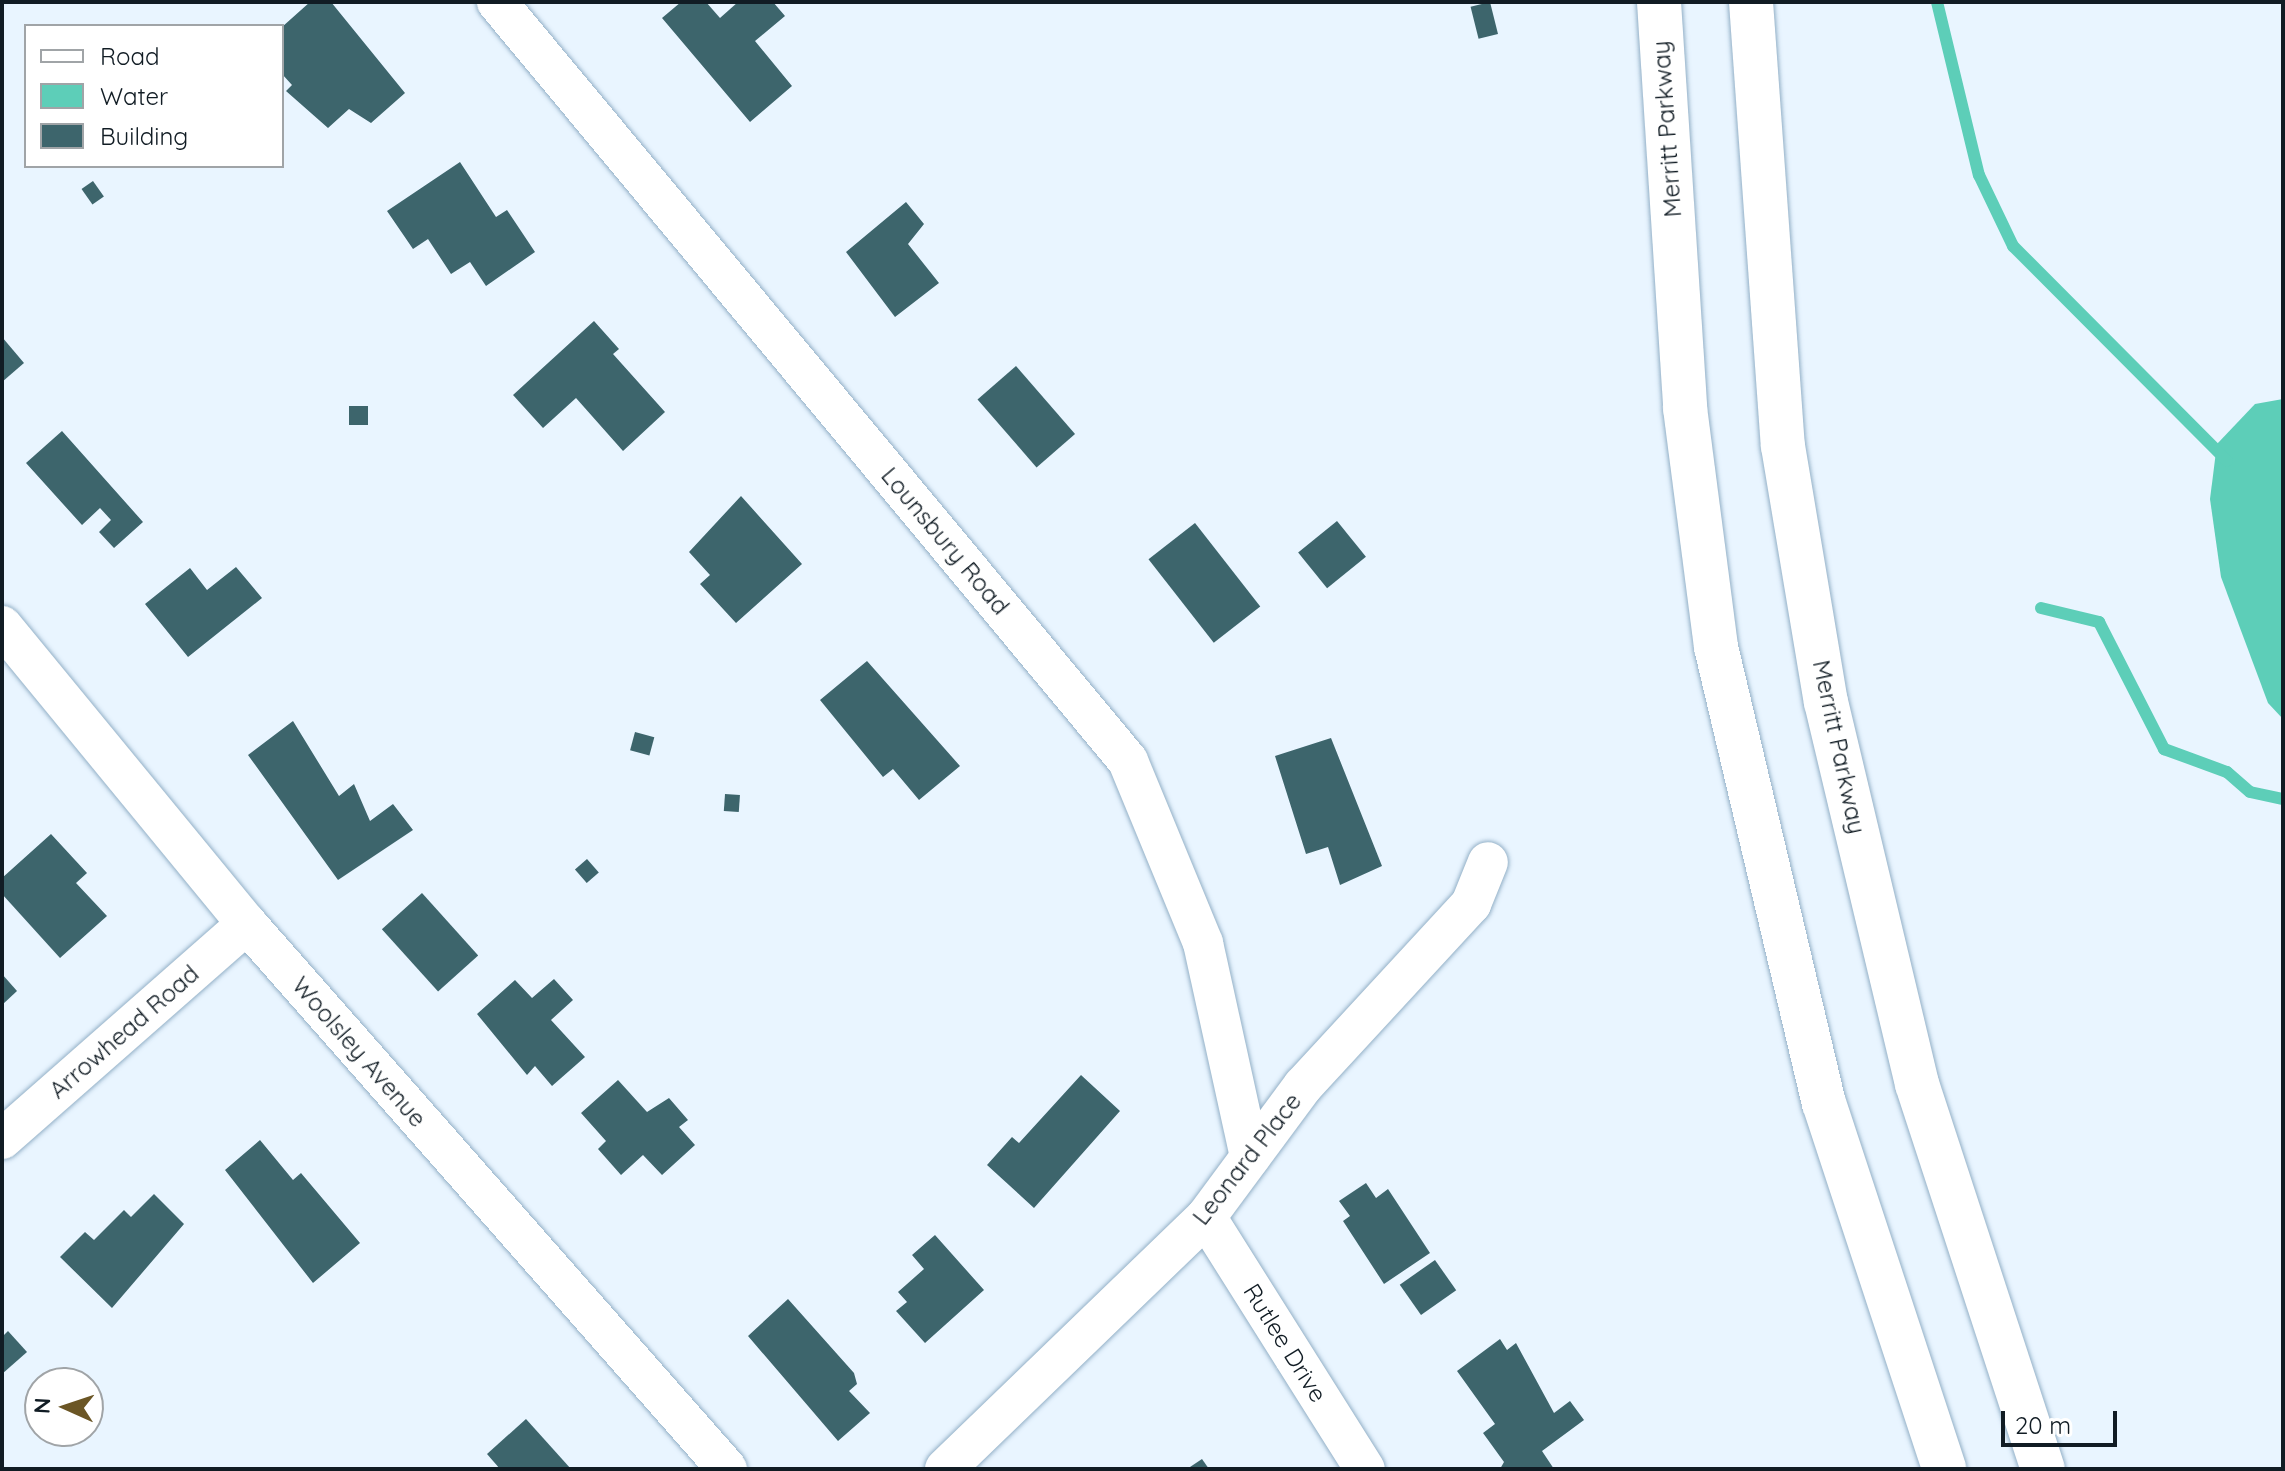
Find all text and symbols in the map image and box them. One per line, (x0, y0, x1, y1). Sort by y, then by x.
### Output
legend (24, 24, 284, 168)
street label: Merritt Parkway (1646, 40, 1688, 218)
text: Road (100, 41, 160, 71)
text: Water (100, 81, 168, 111)
text: Building (100, 121, 188, 151)
street label: Lounsbury Road (875, 462, 1015, 620)
street label: Merritt Parkway (1807, 657, 1871, 837)
street label: Arrowhead Road (43, 959, 205, 1105)
street label: Woolsley Avenue (286, 971, 432, 1133)
street label: Leonard Place (1187, 1087, 1307, 1231)
street label: Rutlee Drive (1237, 1278, 1333, 1408)
north arrow (24, 1367, 104, 1447)
scale bar (2005, 1395, 2121, 1445)
text: N (28, 1397, 56, 1415)
text: 20 m (2015, 1410, 2071, 1440)

